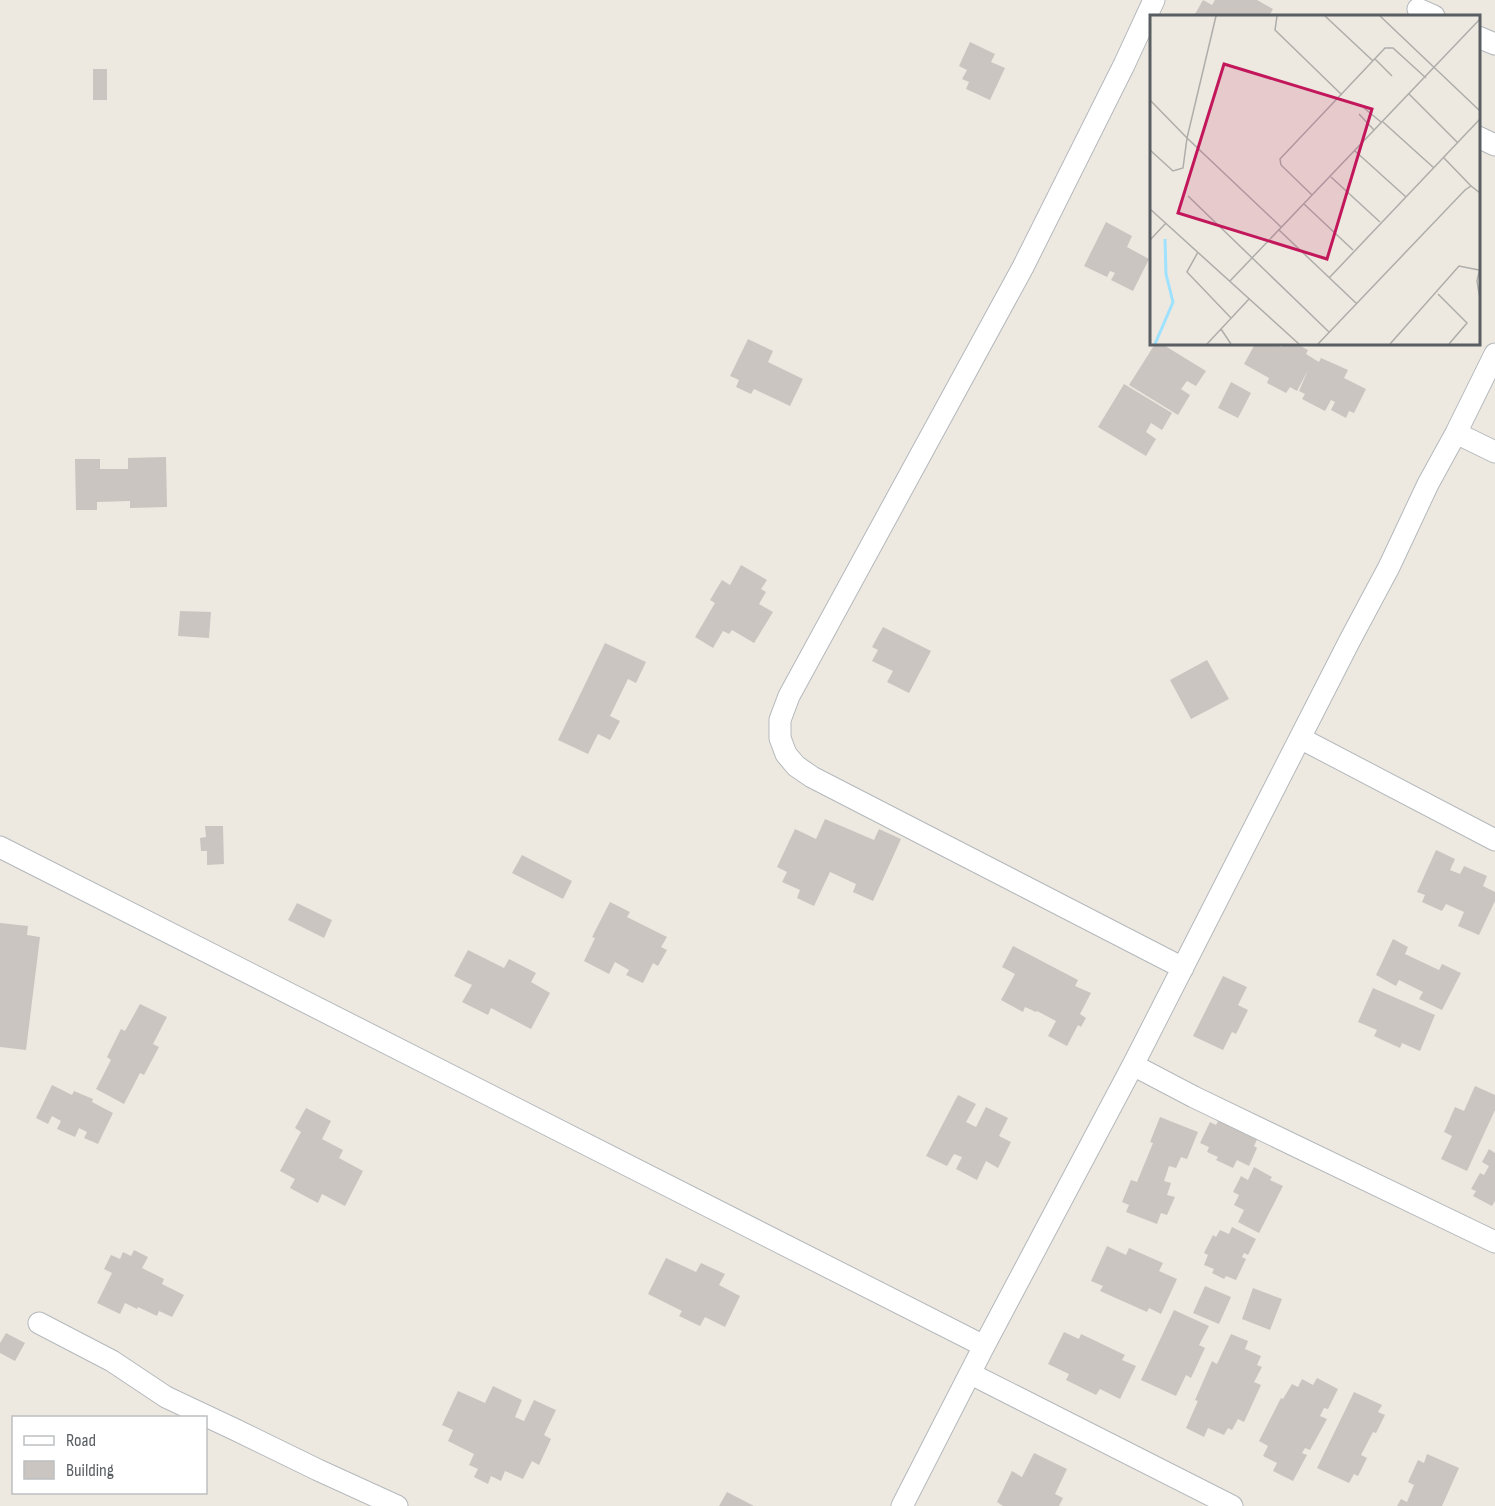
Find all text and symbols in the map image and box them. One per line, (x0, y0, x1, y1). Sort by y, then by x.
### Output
inset map (1150, 15, 1480, 345)
legend (12, 1416, 207, 1494)
text: Road (66, 1430, 96, 1451)
text: Building (66, 1460, 114, 1481)

